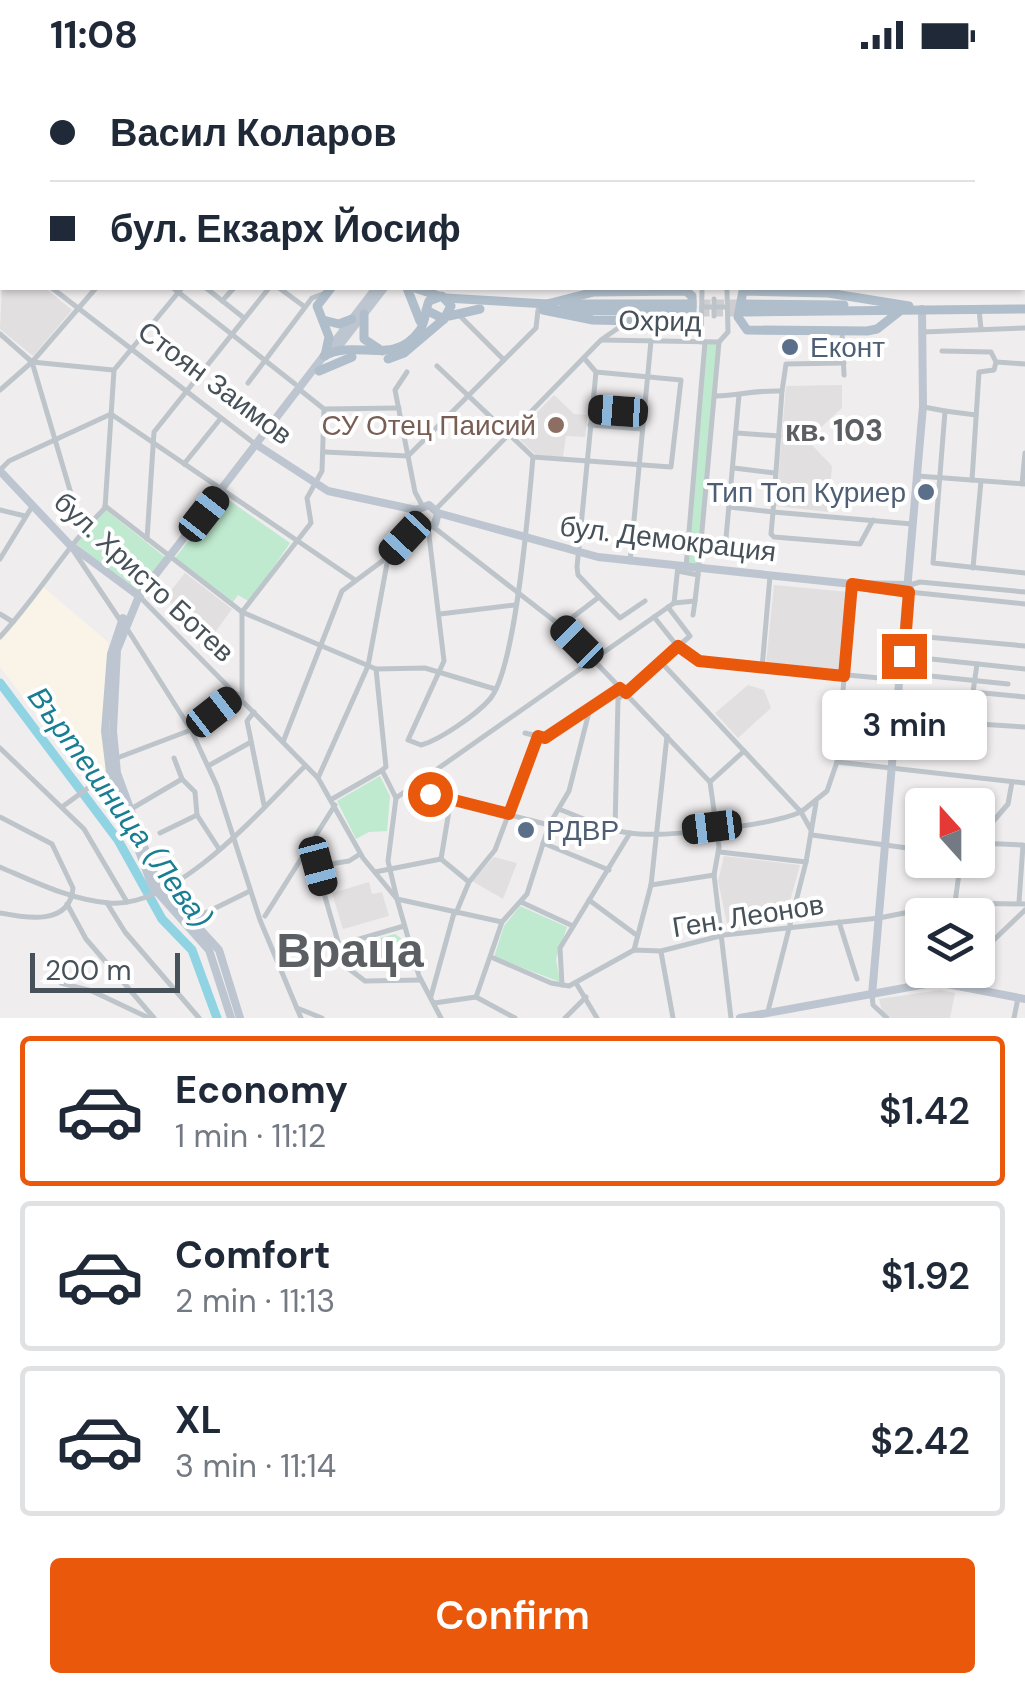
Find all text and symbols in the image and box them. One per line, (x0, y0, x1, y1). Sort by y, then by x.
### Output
text: 11:08 (50, 10, 138, 60)
text: Васил Коларов (110, 108, 397, 158)
text: бул. Екзарх Йосиф (110, 204, 461, 254)
street label: Охрид (618, 302, 702, 340)
street label: Стоян Заимов (130, 313, 300, 453)
place label: Еконт (810, 329, 885, 366)
marker: Еконт (779, 336, 801, 358)
car (587, 394, 649, 428)
place label: СУ Отец Паисий (322, 407, 536, 444)
district label: кв. 103 (785, 411, 883, 450)
marker: СУ Отец Паисий (545, 414, 567, 436)
place label: Тип Топ Куриер (706, 474, 906, 511)
car (174, 481, 234, 547)
marker: Тип Топ Куриер (915, 481, 937, 503)
street label: бул. Христо Ботев (46, 484, 242, 670)
car (374, 506, 436, 570)
street label: бул. Демокрация (558, 507, 778, 571)
car (545, 610, 609, 674)
route end (882, 634, 927, 679)
water label: Въртешница (Лева) (19, 679, 221, 935)
car (181, 682, 247, 742)
callout: 3 min (822, 691, 986, 761)
text: 3 min (862, 704, 947, 746)
route start (408, 772, 453, 817)
north arrow (905, 788, 995, 878)
map controls (905, 788, 995, 988)
car (680, 808, 744, 846)
place label: РДВР (546, 812, 619, 849)
marker: РДВР (515, 819, 537, 841)
car (296, 833, 340, 899)
street label: Ген. Леонов (670, 886, 826, 946)
button: layers (905, 898, 995, 988)
district label: Враца (276, 919, 424, 982)
scale bar (30, 948, 180, 993)
text: 200 m (45, 952, 132, 989)
text: Economy (175, 1065, 348, 1115)
icon: car (55, 1066, 145, 1156)
text: $1.42 (879, 1086, 970, 1136)
text: 1 min · 11:12 (175, 1115, 326, 1157)
text: Comfort (175, 1230, 331, 1280)
icon: car (55, 1231, 145, 1321)
text: $1.92 (881, 1251, 970, 1301)
text: 2 min · 11:13 (175, 1280, 335, 1322)
text: XL (175, 1395, 222, 1445)
icon: car (55, 1396, 145, 1486)
text: $2.42 (870, 1416, 970, 1466)
text: 3 min · 11:14 (175, 1445, 336, 1487)
button: Confirm (50, 1558, 975, 1673)

